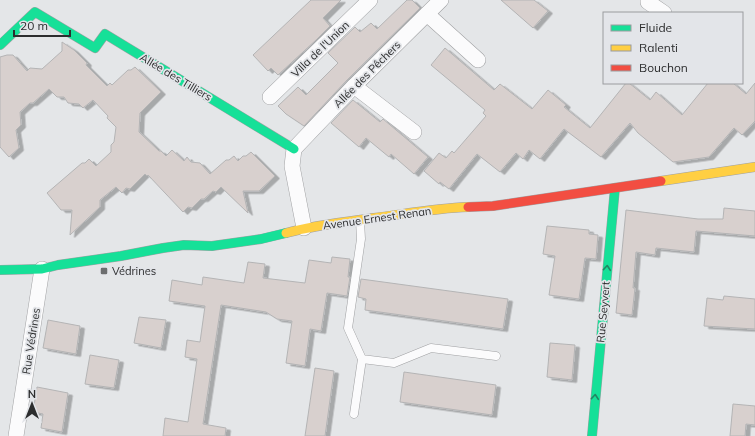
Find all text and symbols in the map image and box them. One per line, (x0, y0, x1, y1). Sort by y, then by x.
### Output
scale bar (14, 12, 70, 38)
legend (603, 12, 743, 84)
text: 20 m (20, 18, 48, 33)
street label: Villa de l'Union (288, 18, 352, 80)
text: Fluide (639, 20, 672, 35)
street label: Allée des Pêchers (330, 37, 404, 111)
text: Ralenti (639, 40, 678, 55)
street label: Allée des Tilliers (137, 50, 215, 104)
text: Bouchon (639, 60, 688, 75)
street label: Avenue Ernest Renan (322, 203, 432, 233)
place label: Védrines (112, 264, 156, 278)
one-way arrow (602, 265, 611, 271)
marker: Védrines (99, 266, 109, 276)
street label: Rue Seyvert (593, 281, 613, 343)
street label: Rue Védrines (19, 307, 43, 375)
north arrow (12, 384, 52, 424)
text: N (28, 387, 36, 401)
one-way arrow (591, 394, 600, 400)

